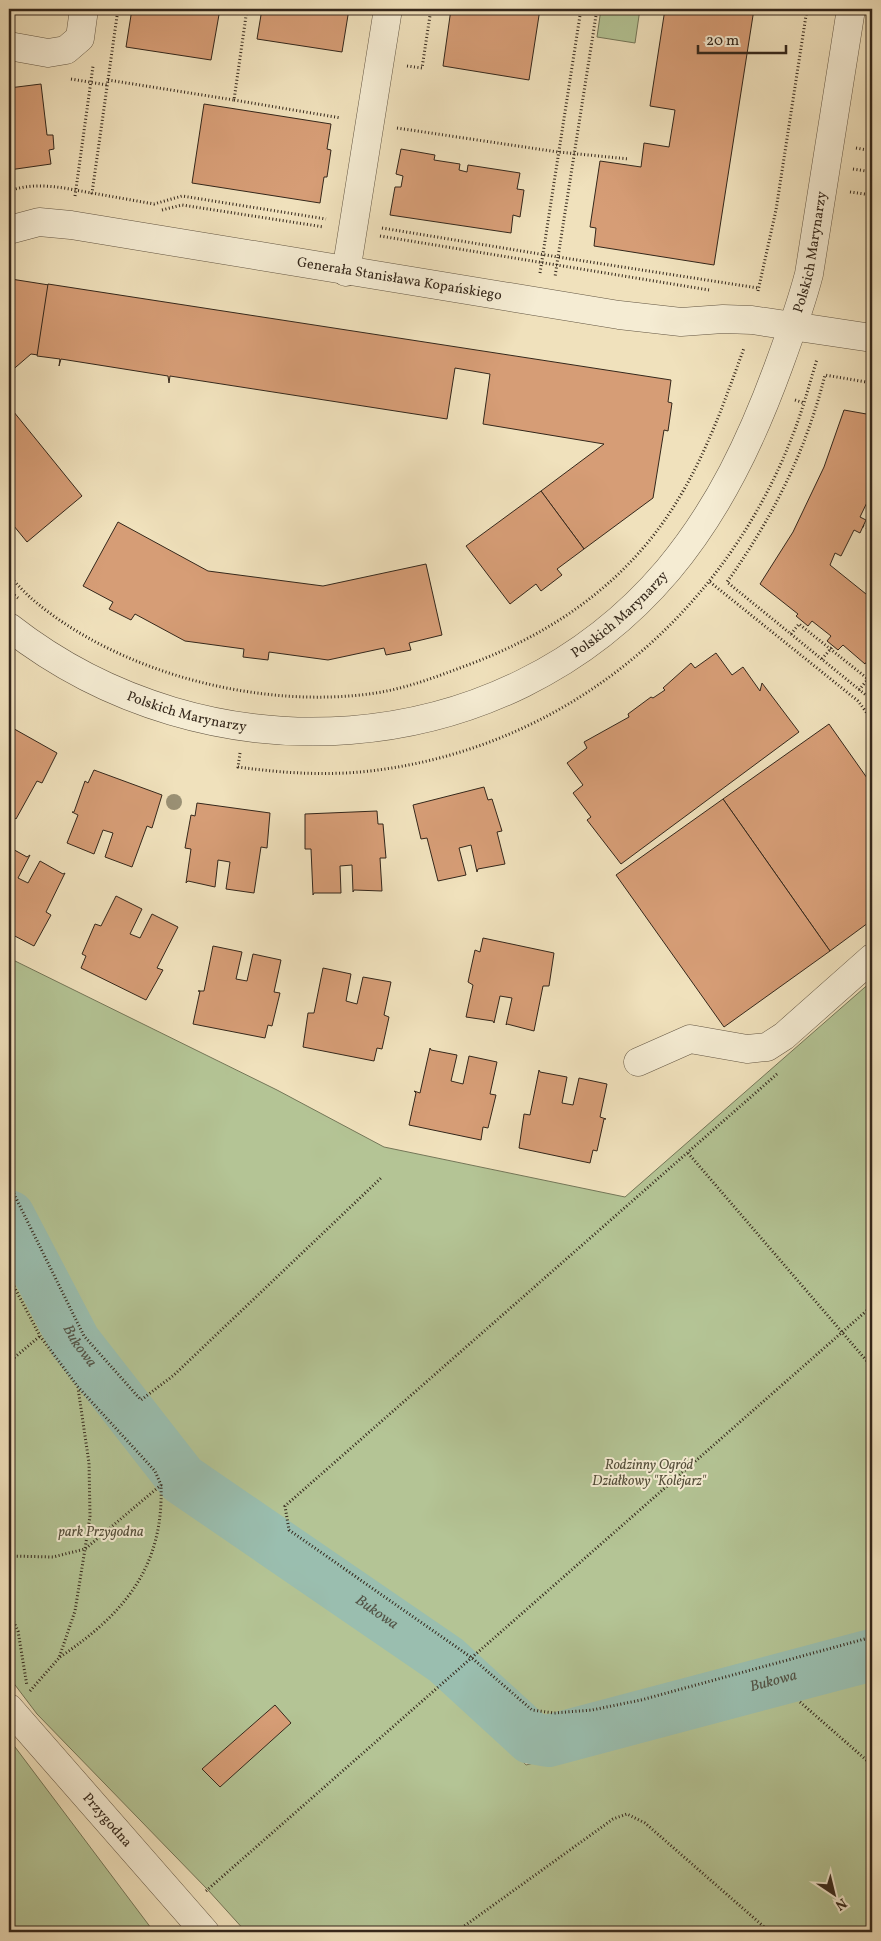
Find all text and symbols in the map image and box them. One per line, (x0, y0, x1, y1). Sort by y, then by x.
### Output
scale bar (698, 22, 786, 54)
text: 20 m (706, 31, 739, 52)
street label: Polskich Marynarzy (789, 190, 832, 315)
street label: Generała Stanisława Kopańskiego (296, 253, 503, 305)
street label: Polskich Marynarzy (567, 567, 673, 663)
street label: Polskich Marynarzy (124, 687, 248, 737)
water label: Bukowa (57, 1321, 102, 1372)
park label: Rodzinny Ogród Działkowy "Kolejarz" (592, 1456, 707, 1491)
park label: park Przygodna (58, 1523, 144, 1542)
water label: Bukowa (351, 1590, 402, 1635)
water label: Bukowa (748, 1665, 799, 1697)
street label: Przygodna (78, 1789, 136, 1851)
north arrow (808, 1868, 858, 1918)
text: N (831, 1893, 850, 1914)

